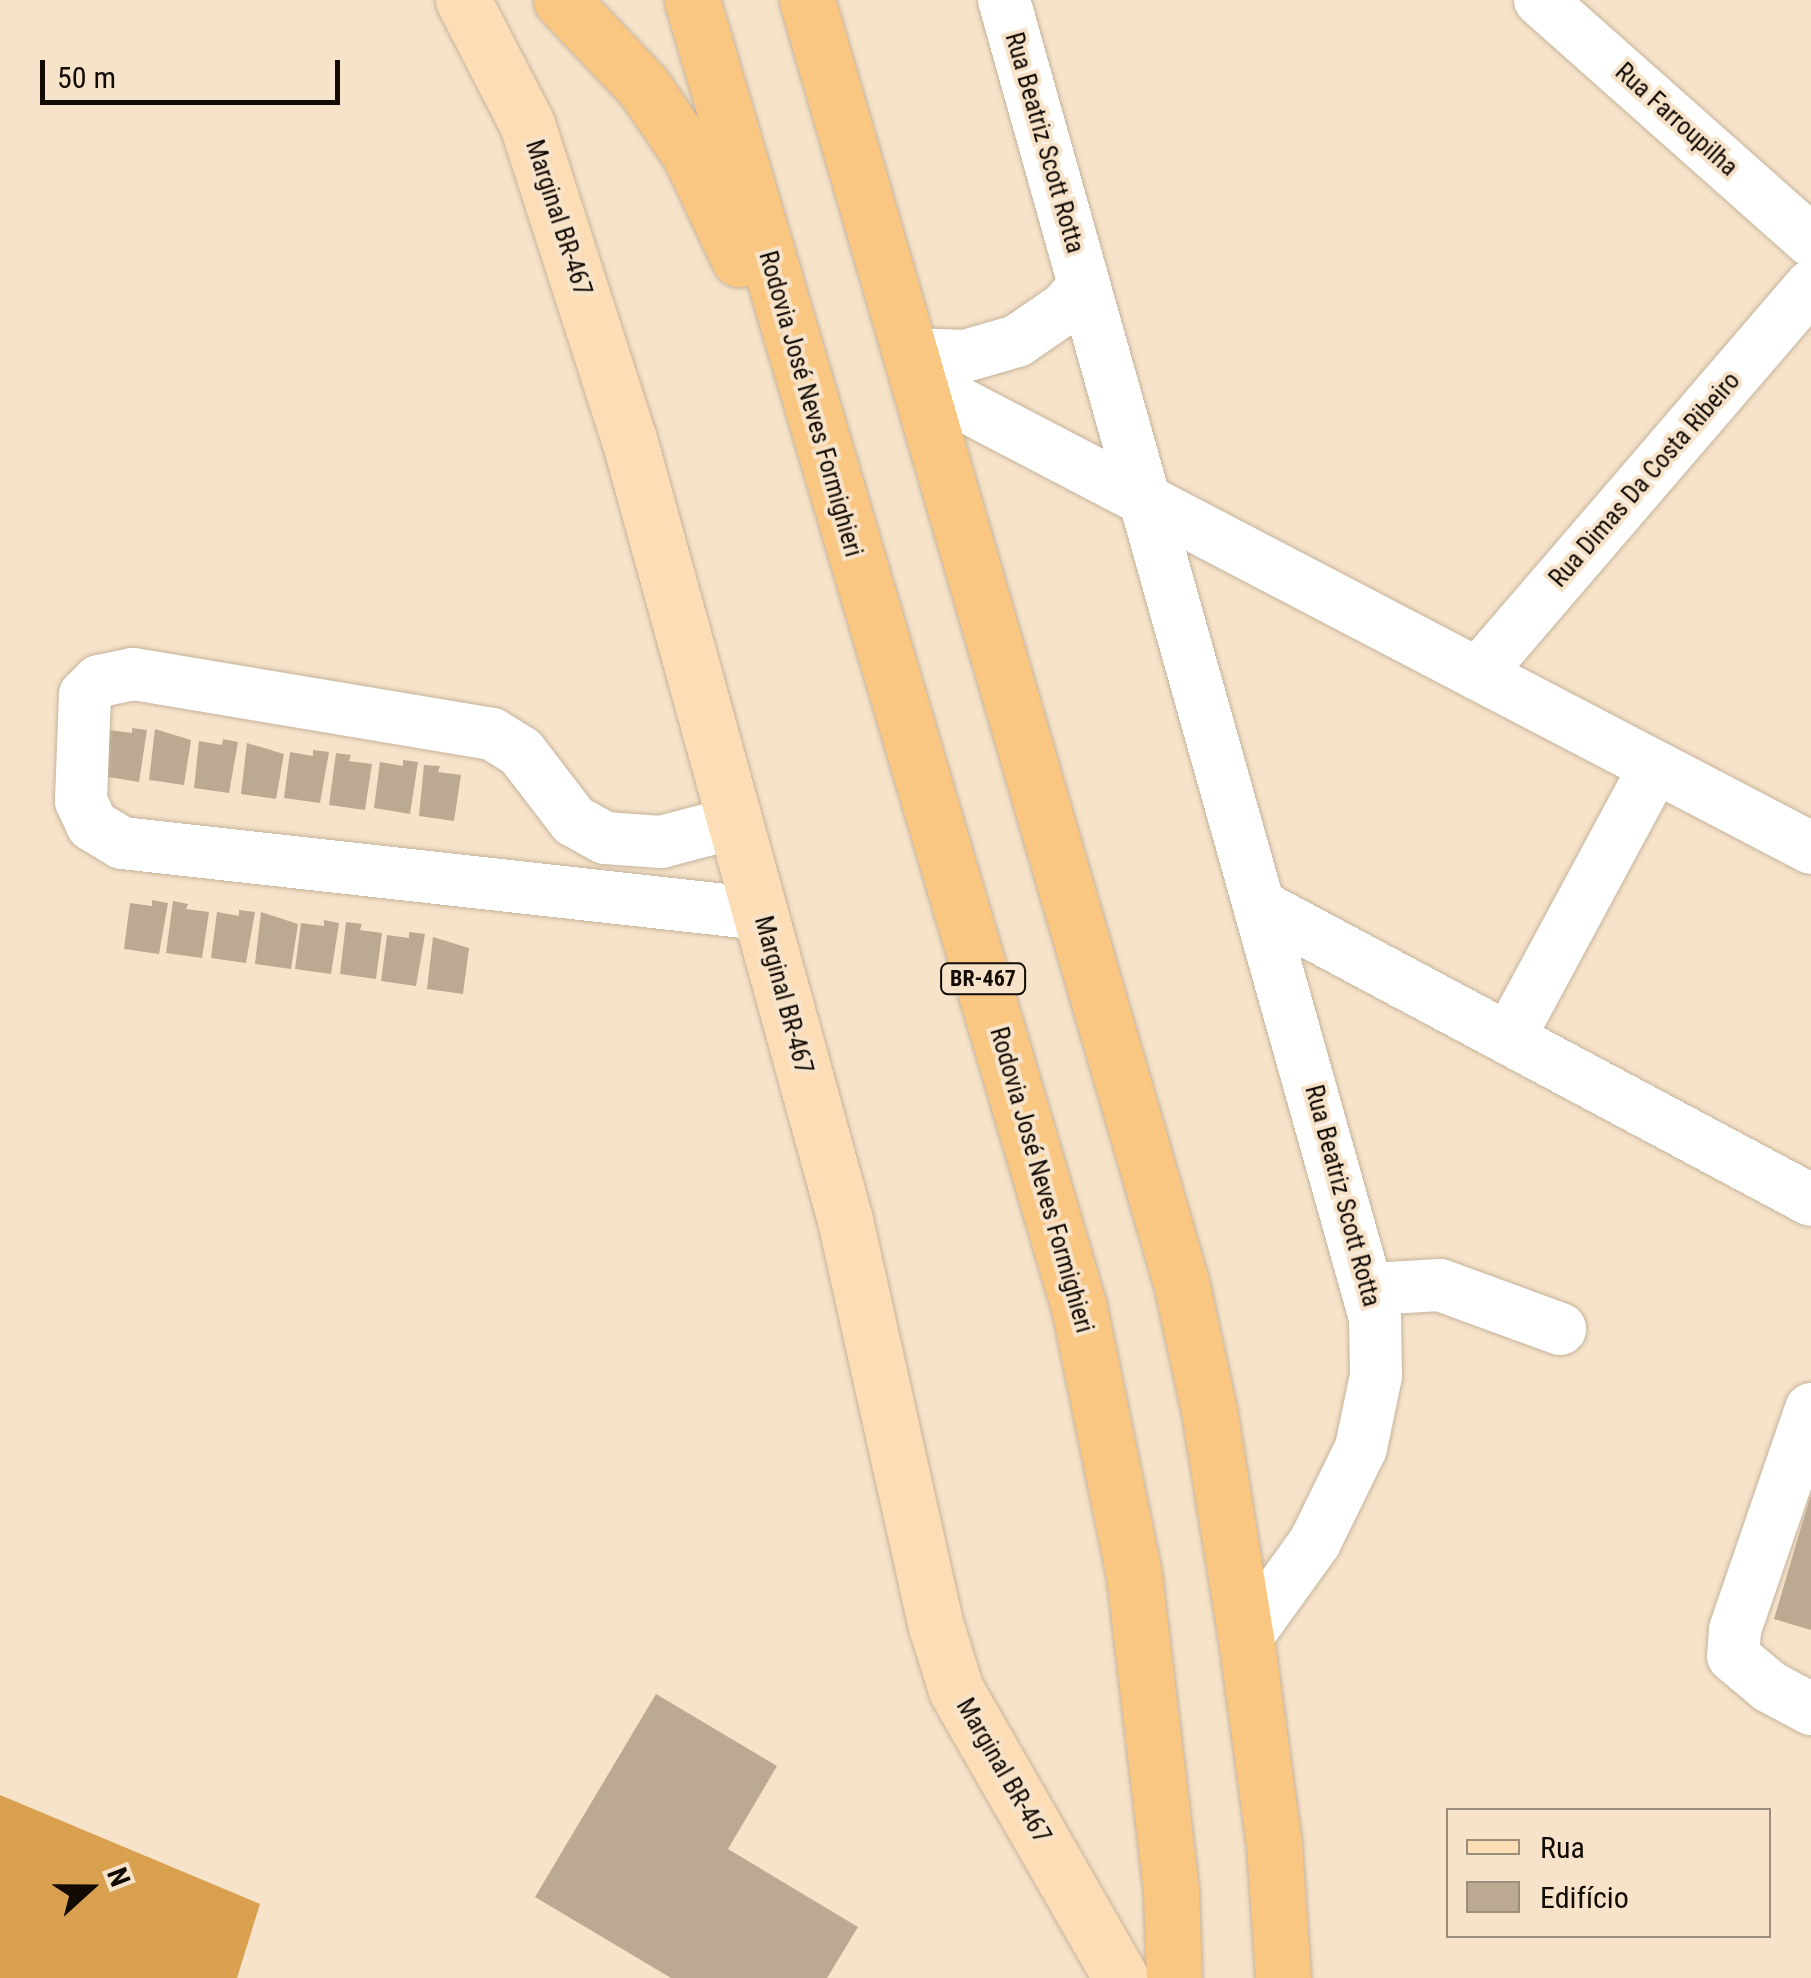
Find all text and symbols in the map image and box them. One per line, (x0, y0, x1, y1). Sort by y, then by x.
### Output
street label: Rua Beatriz Scott Rotta (998, 29, 1090, 257)
scale bar (45, 40, 345, 102)
street label: Rua Farroupilha (1609, 57, 1743, 183)
text: 50 m (57, 60, 116, 95)
street label: Marginal BR-467 (519, 136, 597, 300)
street label: Rodovia José Neves Formighieri (752, 248, 868, 560)
street label: Rua Dimas Da Costa Ribeiro (1543, 366, 1747, 594)
street label: Marginal BR-467 (748, 913, 818, 1077)
road number: BR-467 (938, 962, 1028, 996)
street label: Rodovia José Neves Formighieri (983, 1024, 1099, 1336)
street label: Rua Beatriz Scott Rotta (1298, 1082, 1386, 1310)
street label: Marginal BR-467 (950, 1693, 1056, 1849)
legend (1446, 1808, 1771, 1938)
text: Rua (1540, 1830, 1585, 1865)
north arrow (40, 1838, 140, 1938)
text: N (100, 1863, 137, 1891)
text: Edifício (1540, 1880, 1629, 1915)

